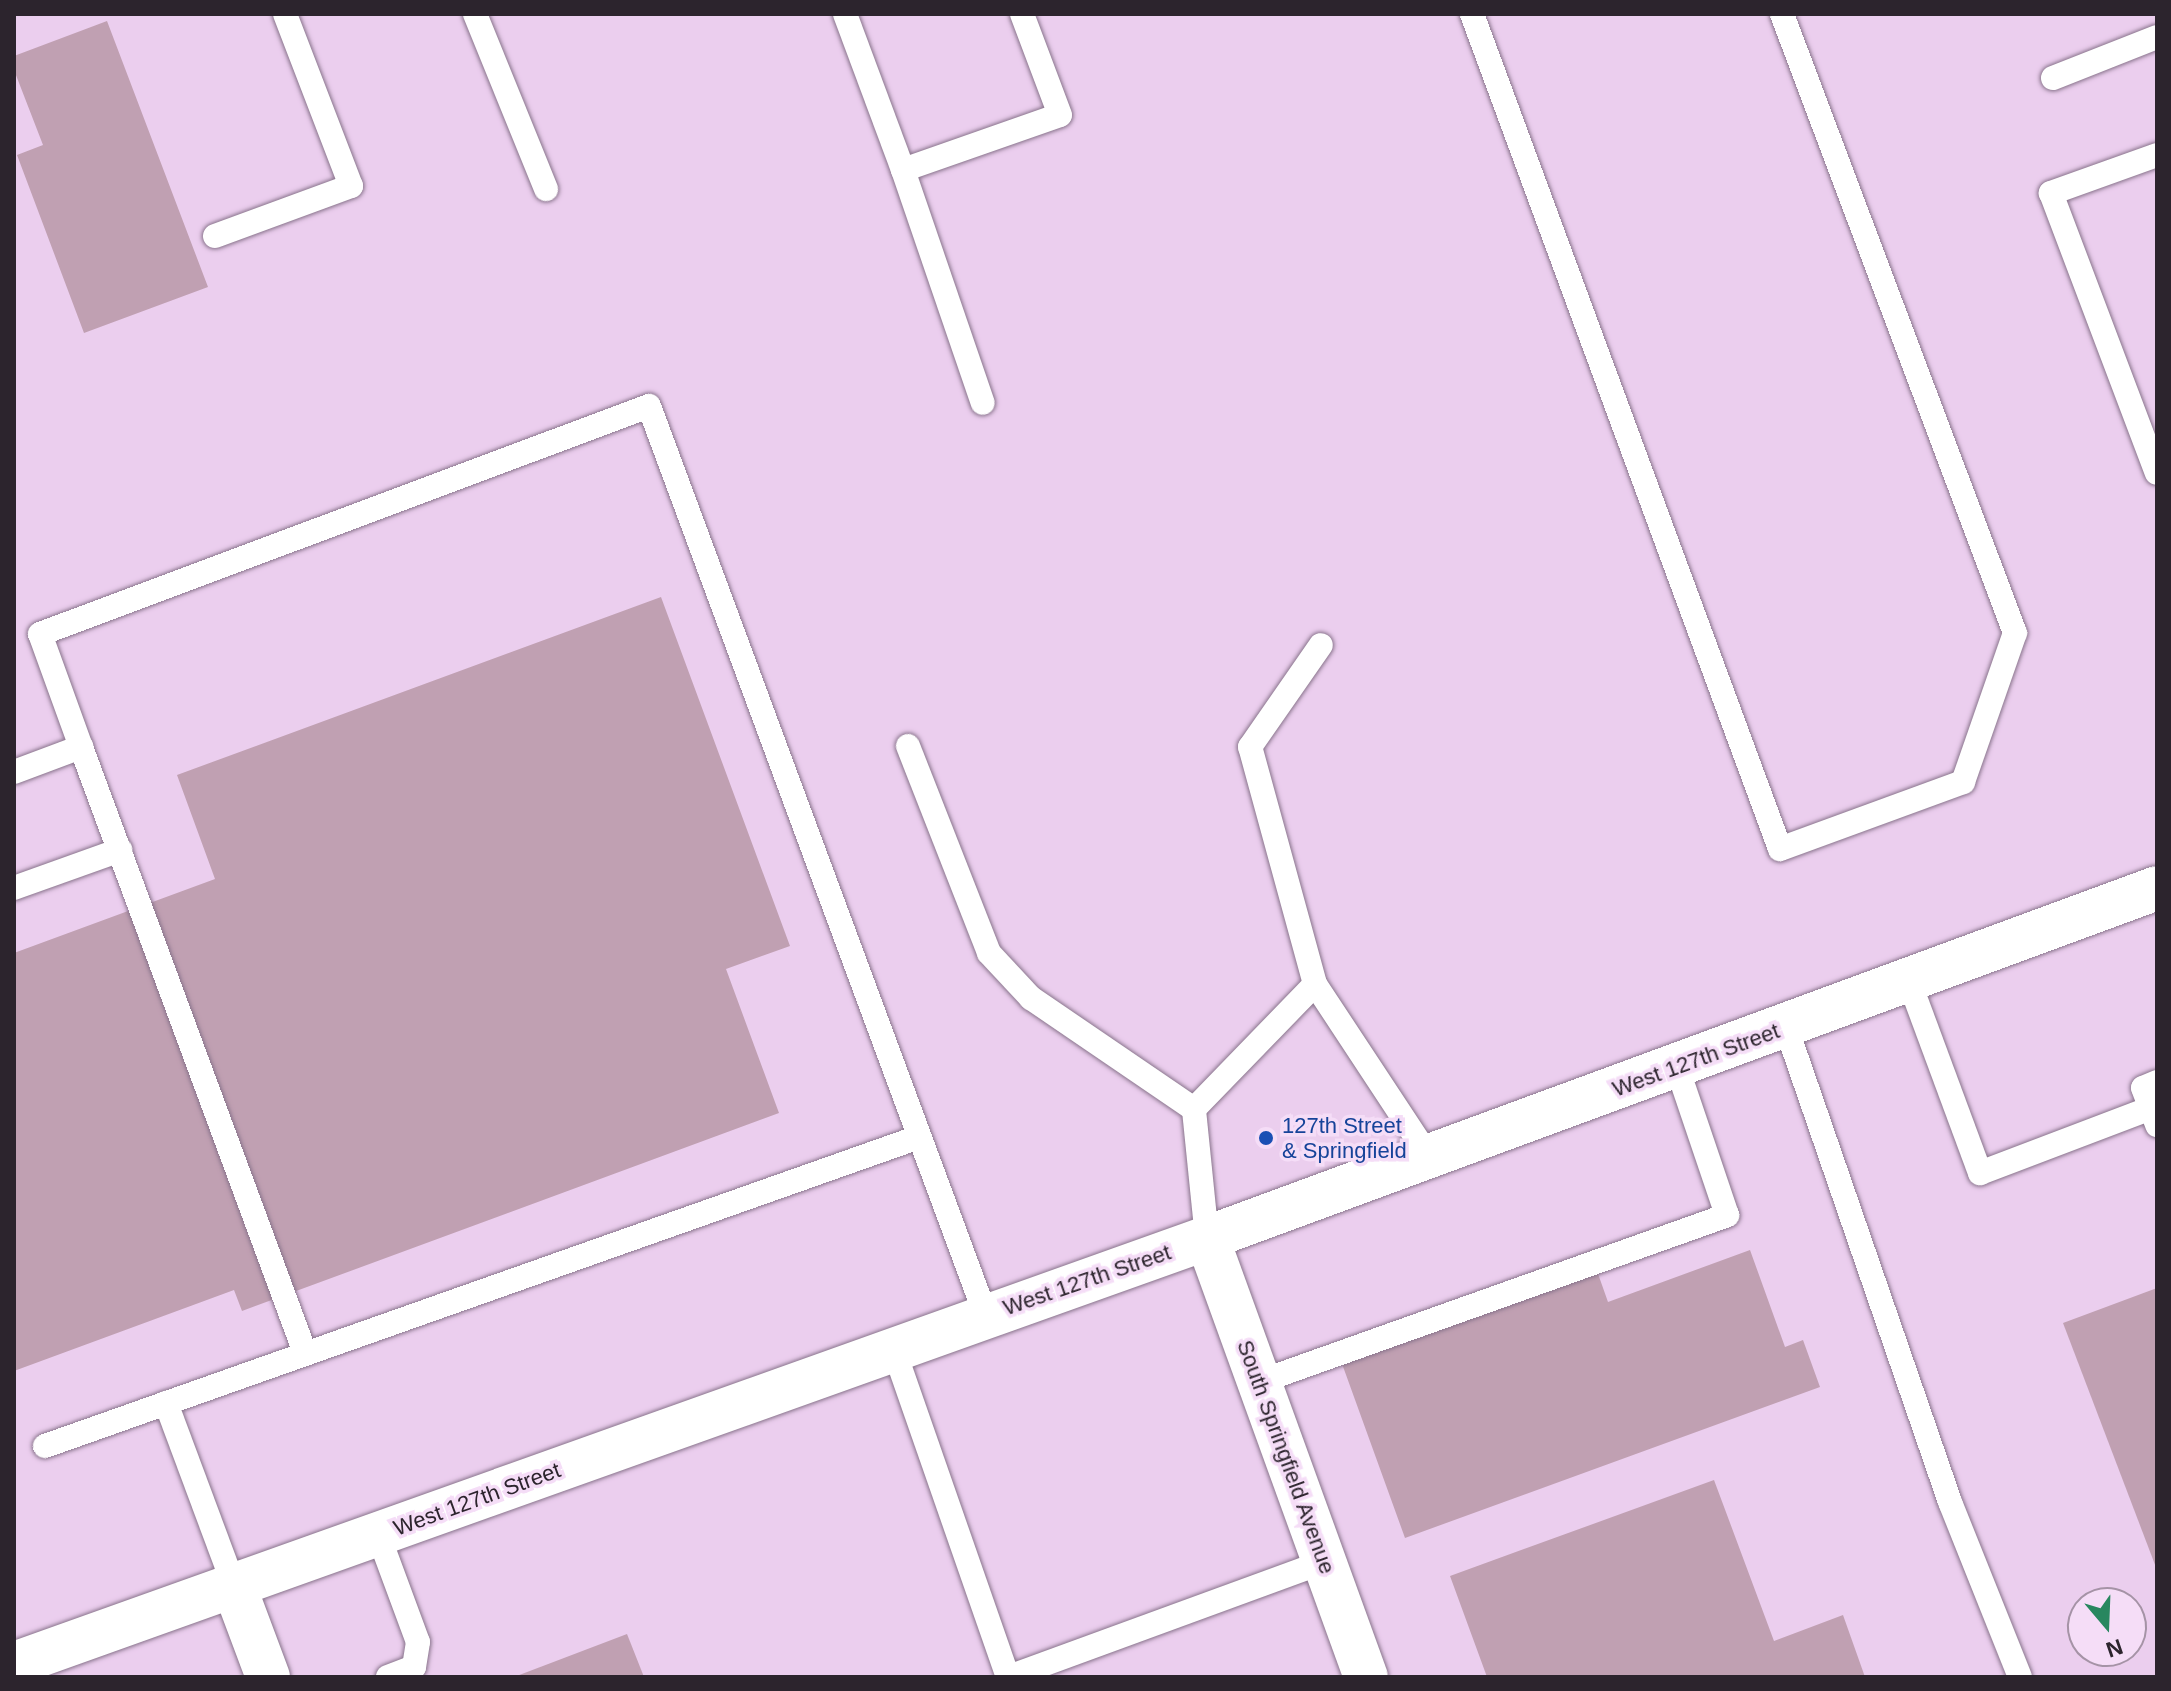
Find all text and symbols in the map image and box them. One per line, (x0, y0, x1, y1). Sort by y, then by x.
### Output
street label: West 127th Street (1609, 1018, 1783, 1102)
place label: 127th Street & Springfield (1282, 1112, 1407, 1164)
marker: 127th Street & Springfield (1257, 1129, 1275, 1147)
street label: West 127th Street (1000, 1239, 1174, 1321)
street label: South Springfield Avenue (1231, 1336, 1341, 1578)
street label: West 127th Street (390, 1457, 564, 1541)
north arrow (2067, 1587, 2147, 1667)
text: N (2103, 1634, 2126, 1663)

